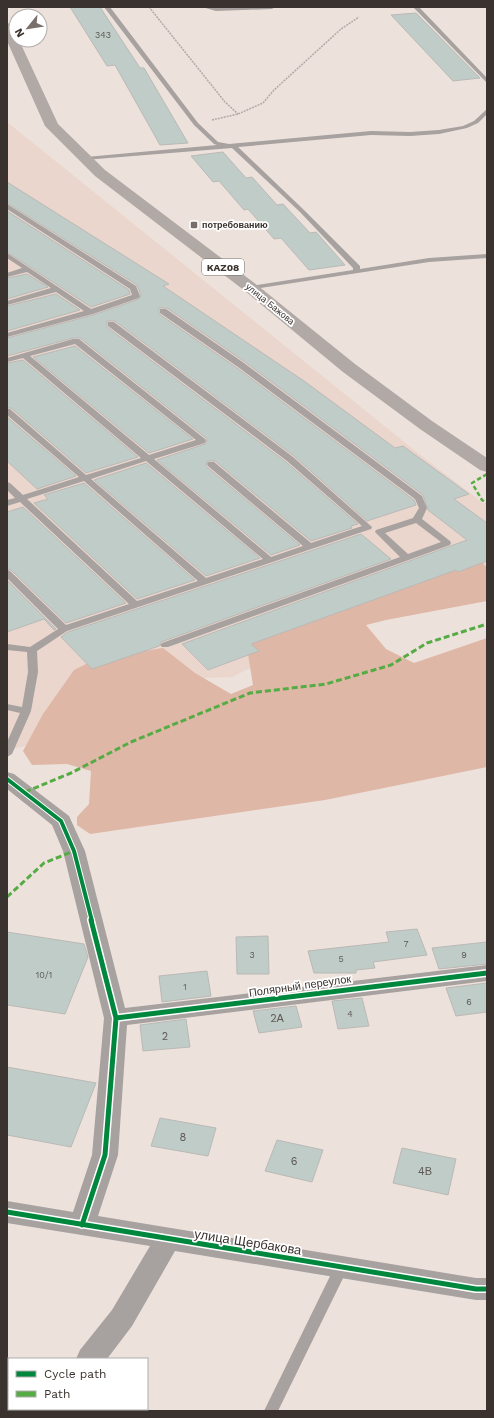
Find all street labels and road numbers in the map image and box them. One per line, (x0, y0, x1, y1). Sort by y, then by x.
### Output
road number: KAZ08 (202, 259, 244, 275)
street label: улица Бажова (244, 281, 296, 327)
street label: Полярный переулок (248, 972, 352, 1000)
street label: улица Щербакова (193, 1226, 303, 1258)

